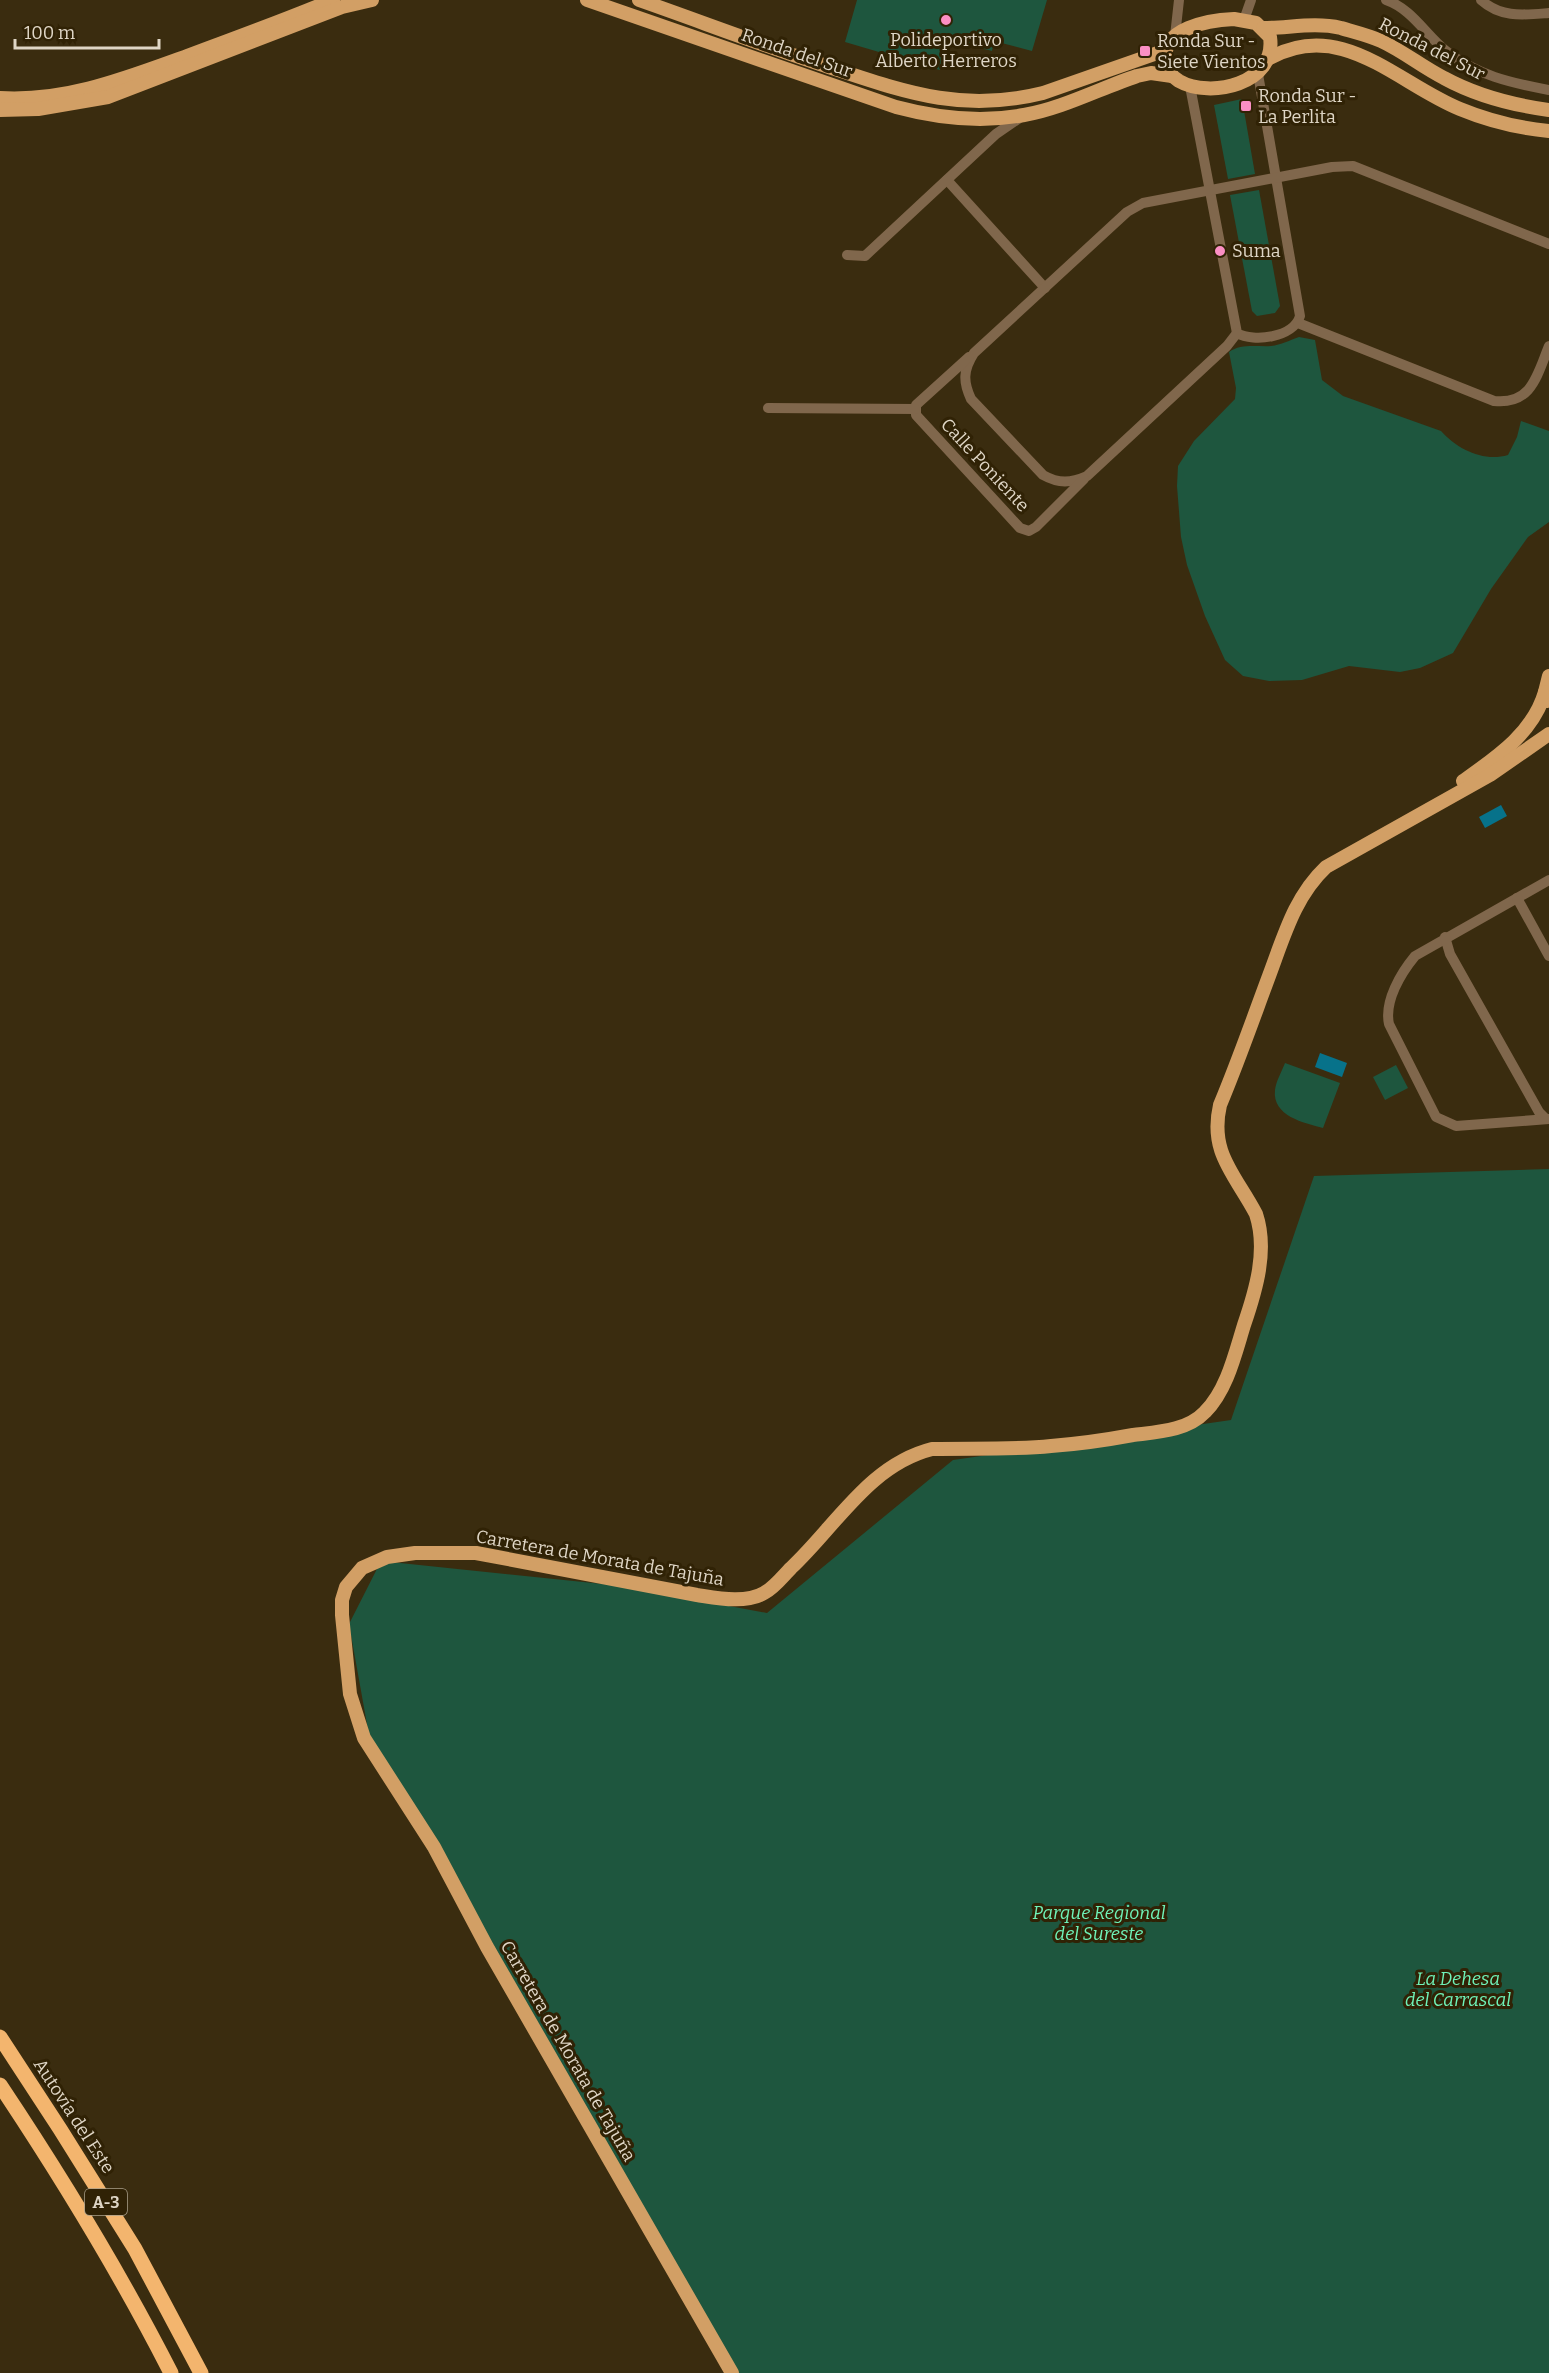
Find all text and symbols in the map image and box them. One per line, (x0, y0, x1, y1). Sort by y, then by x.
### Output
scale bar (15, 12, 159, 50)
marker: Polideportivo Alberto Herreros (939, 13, 953, 27)
street label: Ronda del Sur (1375, 13, 1489, 85)
text: 100 m (24, 22, 75, 44)
street label: Ronda del Sur (739, 24, 855, 82)
place label: Polideportivo Alberto Herreros (875, 29, 1017, 72)
place label: Ronda Sur - Siete Vientos (1157, 30, 1266, 73)
marker: Ronda Sur - Siete Vientos (1138, 44, 1152, 58)
place label: Ronda Sur - La Perlita (1258, 85, 1357, 128)
marker: Ronda Sur - La Perlita (1239, 99, 1253, 113)
place label: Suma (1232, 240, 1281, 262)
marker: Suma (1213, 244, 1227, 258)
street label: Calle Poniente (936, 414, 1034, 516)
street label: Carretera de Morata de Tajuña (474, 1525, 726, 1591)
park label: Parque Regional del Sureste (1032, 1902, 1166, 1945)
street label: Carretera de Morata de Tajuña (496, 1937, 640, 2165)
park label: La Dehesa del Carrascal (1405, 1968, 1511, 2011)
street label: Autovía del Este (29, 2054, 119, 2178)
road number: A-3 (85, 2189, 127, 2215)

